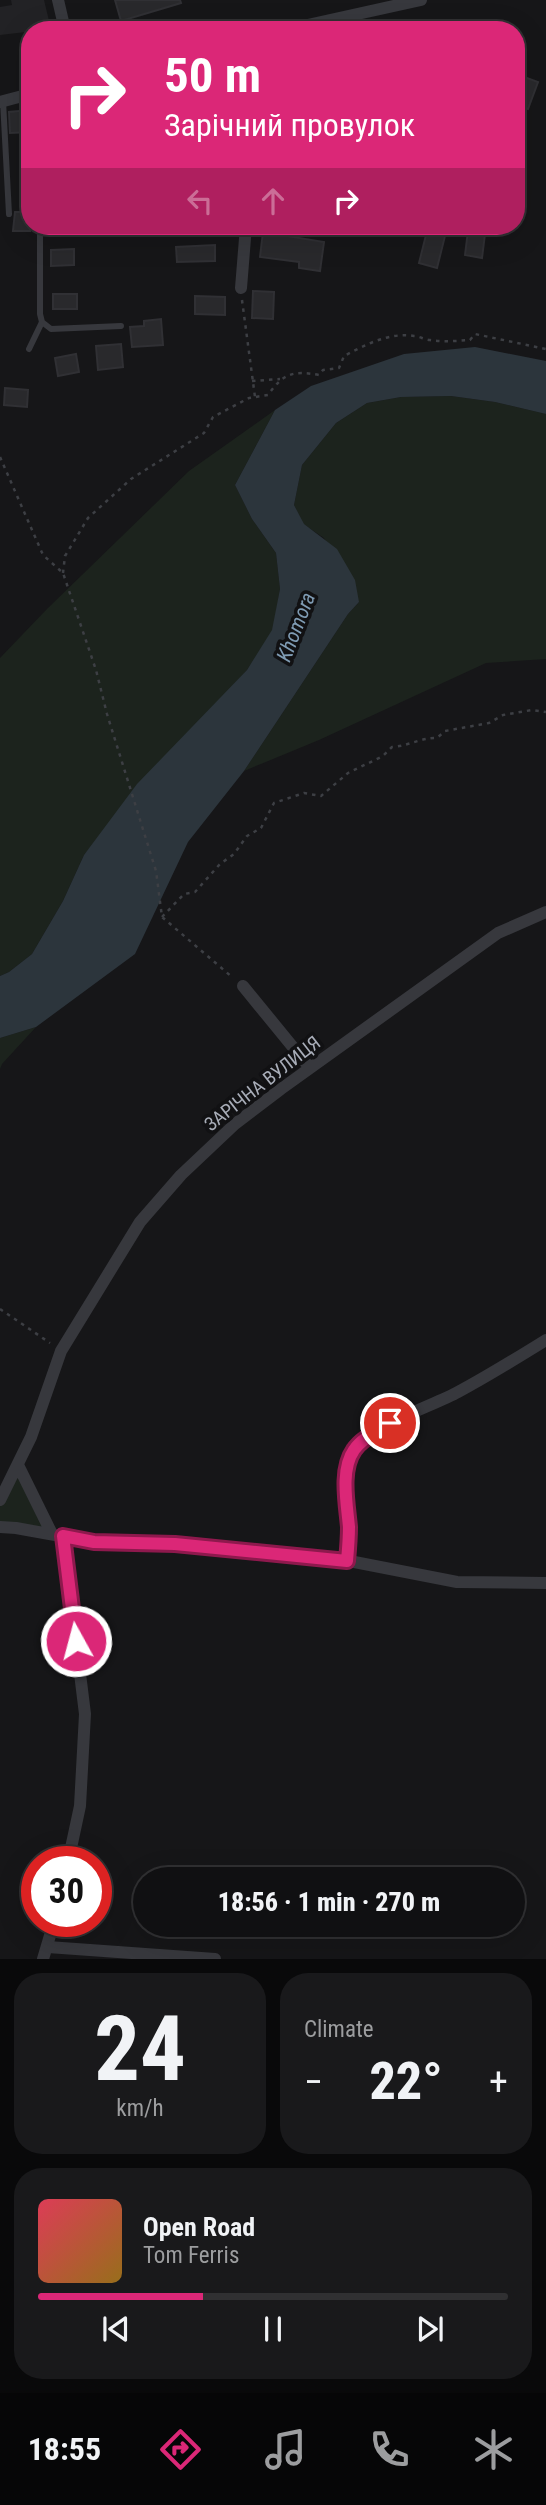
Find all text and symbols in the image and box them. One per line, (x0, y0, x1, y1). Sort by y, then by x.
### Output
text: 50 m (164, 47, 261, 104)
icon: right (49, 49, 140, 140)
text: Зарічний провулок (164, 106, 415, 144)
icon: left (181, 182, 219, 220)
icon: ahead (254, 182, 292, 220)
icon: right (327, 182, 365, 220)
water label: Khomora (272, 589, 320, 665)
street label: ЗАРІЧНА ВУЛИЦЯ (200, 1031, 325, 1136)
pin (360, 1393, 420, 1453)
icon: arrive (371, 1404, 409, 1442)
position arrow (39, 1604, 113, 1678)
speed limit sign: 30 (21, 1846, 112, 1937)
text: 18:56 · 1 min · 270 m (218, 1887, 440, 1917)
text: 24 (94, 1996, 186, 2102)
text: Climate (304, 2016, 374, 2043)
text: 22° (369, 2051, 443, 2112)
text: − (304, 2060, 323, 2104)
text: + (489, 2060, 508, 2104)
text: km/h (116, 2095, 164, 2122)
text: Open Road (143, 2212, 255, 2242)
text: Tom Ferris (143, 2242, 239, 2269)
icon: previous (97, 2310, 135, 2348)
icon: pause (254, 2310, 292, 2348)
icon: next (411, 2310, 449, 2348)
icon: directions (156, 2425, 205, 2474)
icon: music (261, 2425, 310, 2474)
icon: phone (365, 2425, 414, 2474)
icon: climate (469, 2425, 518, 2474)
text: 18:55 (28, 2430, 101, 2468)

